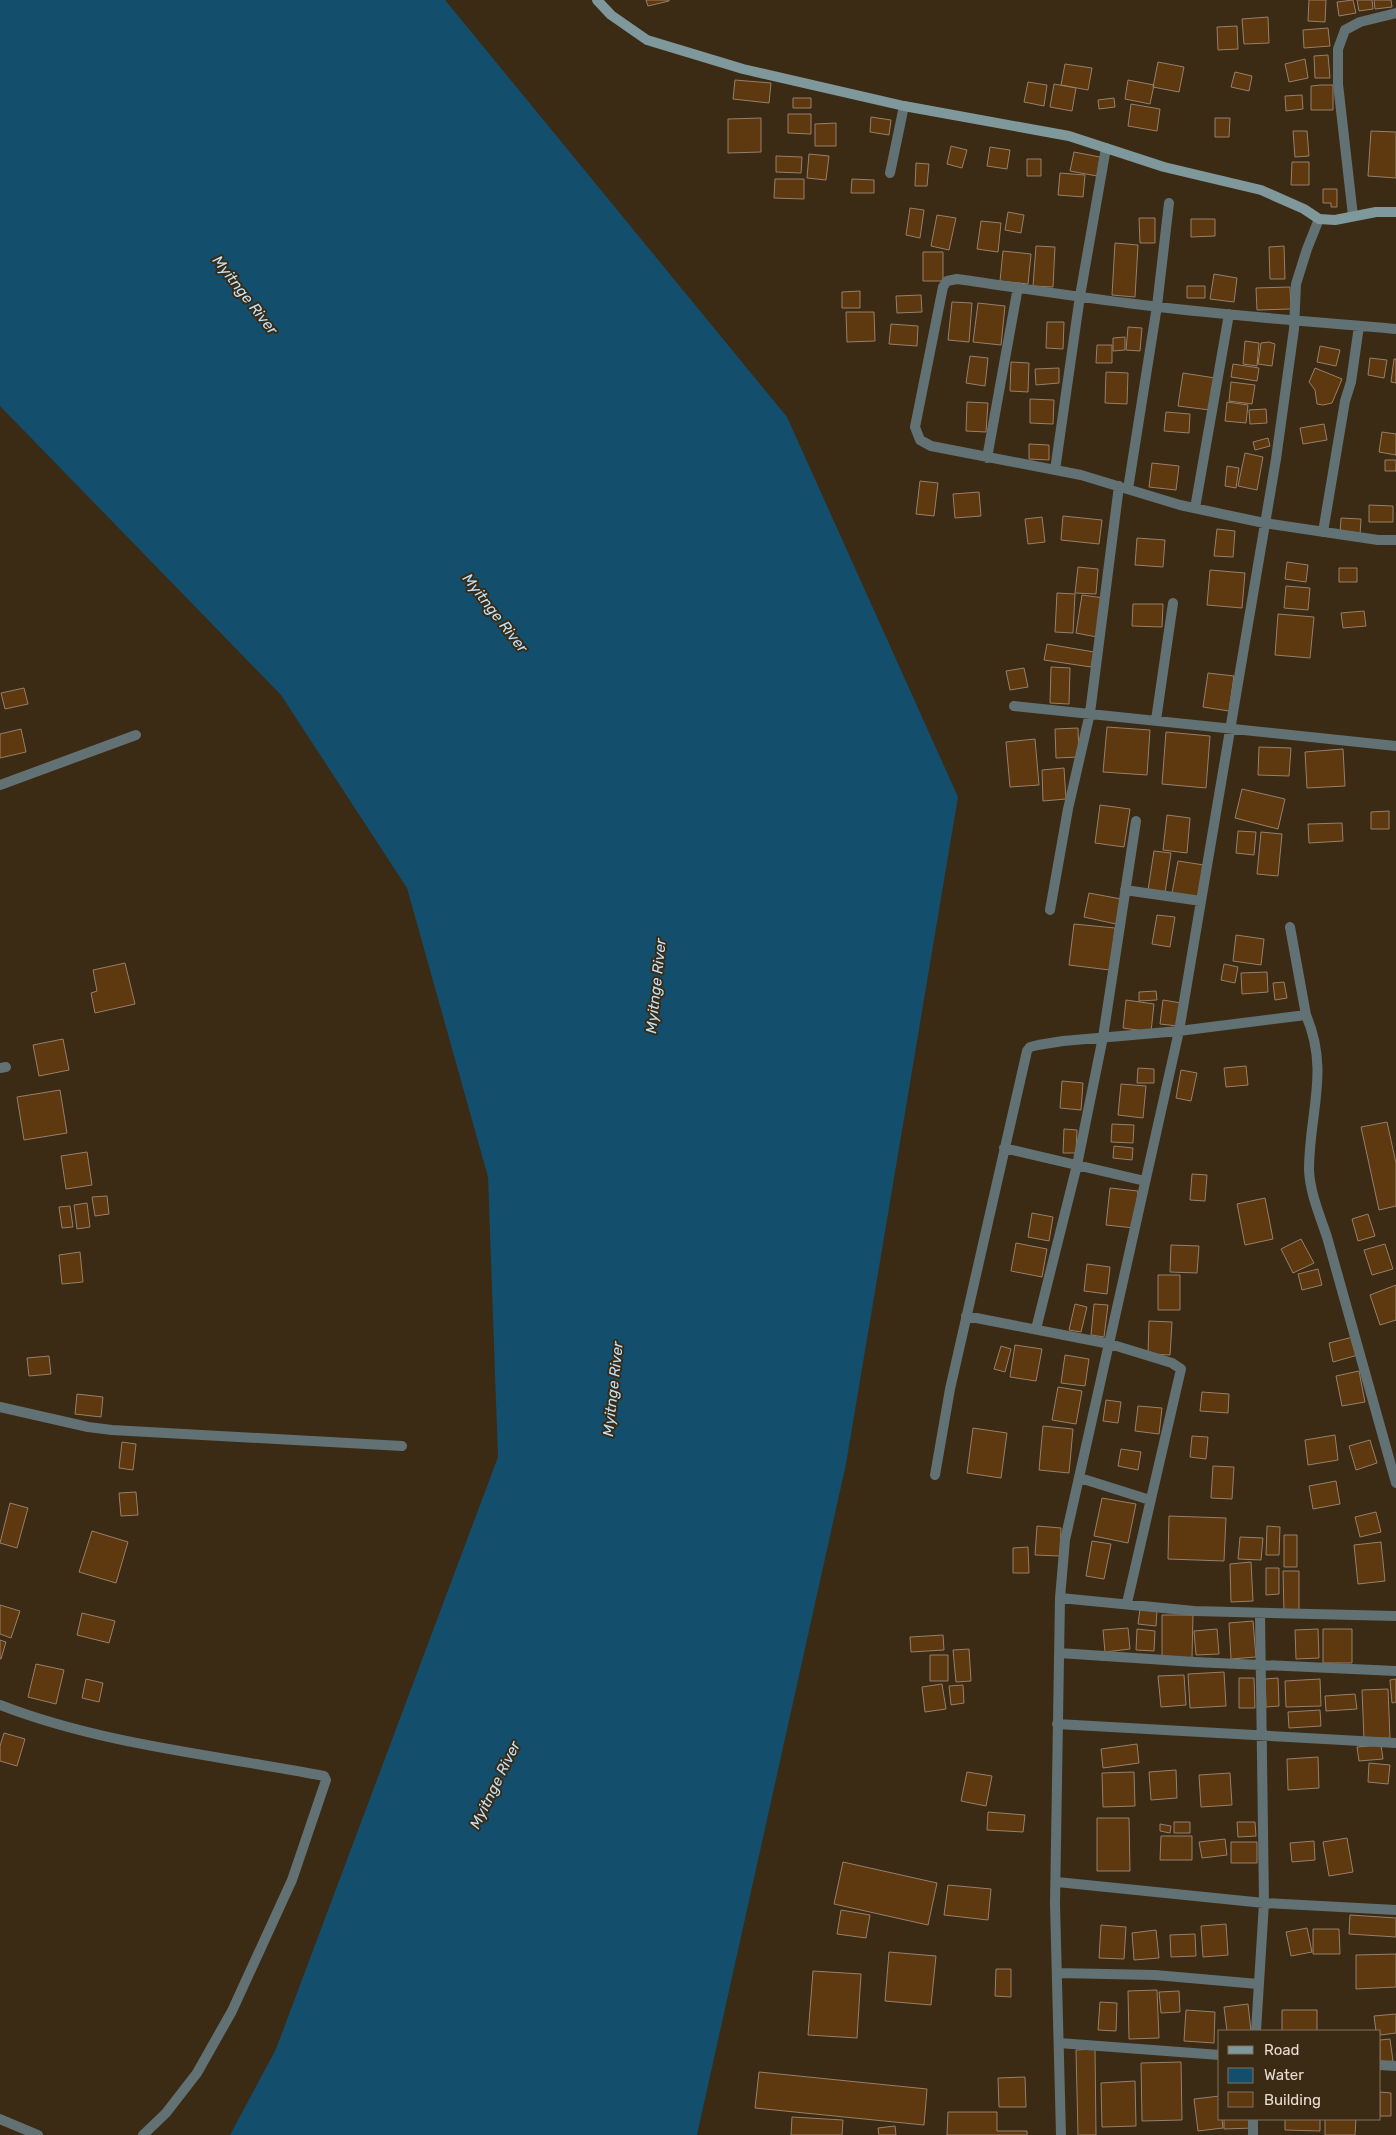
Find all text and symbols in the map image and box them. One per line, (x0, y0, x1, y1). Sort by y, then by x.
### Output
water label: Myitnge River (209, 252, 282, 339)
water label: Myitnge River (459, 570, 532, 657)
water label: Myitnge River (642, 936, 670, 1034)
water label: Myitnge River (599, 1339, 627, 1437)
water label: Myitnge River (466, 1737, 525, 1832)
legend (1218, 2030, 1381, 2120)
text: Road (1264, 2041, 1300, 2059)
text: Water (1264, 2066, 1304, 2084)
text: Building (1264, 2091, 1321, 2109)

